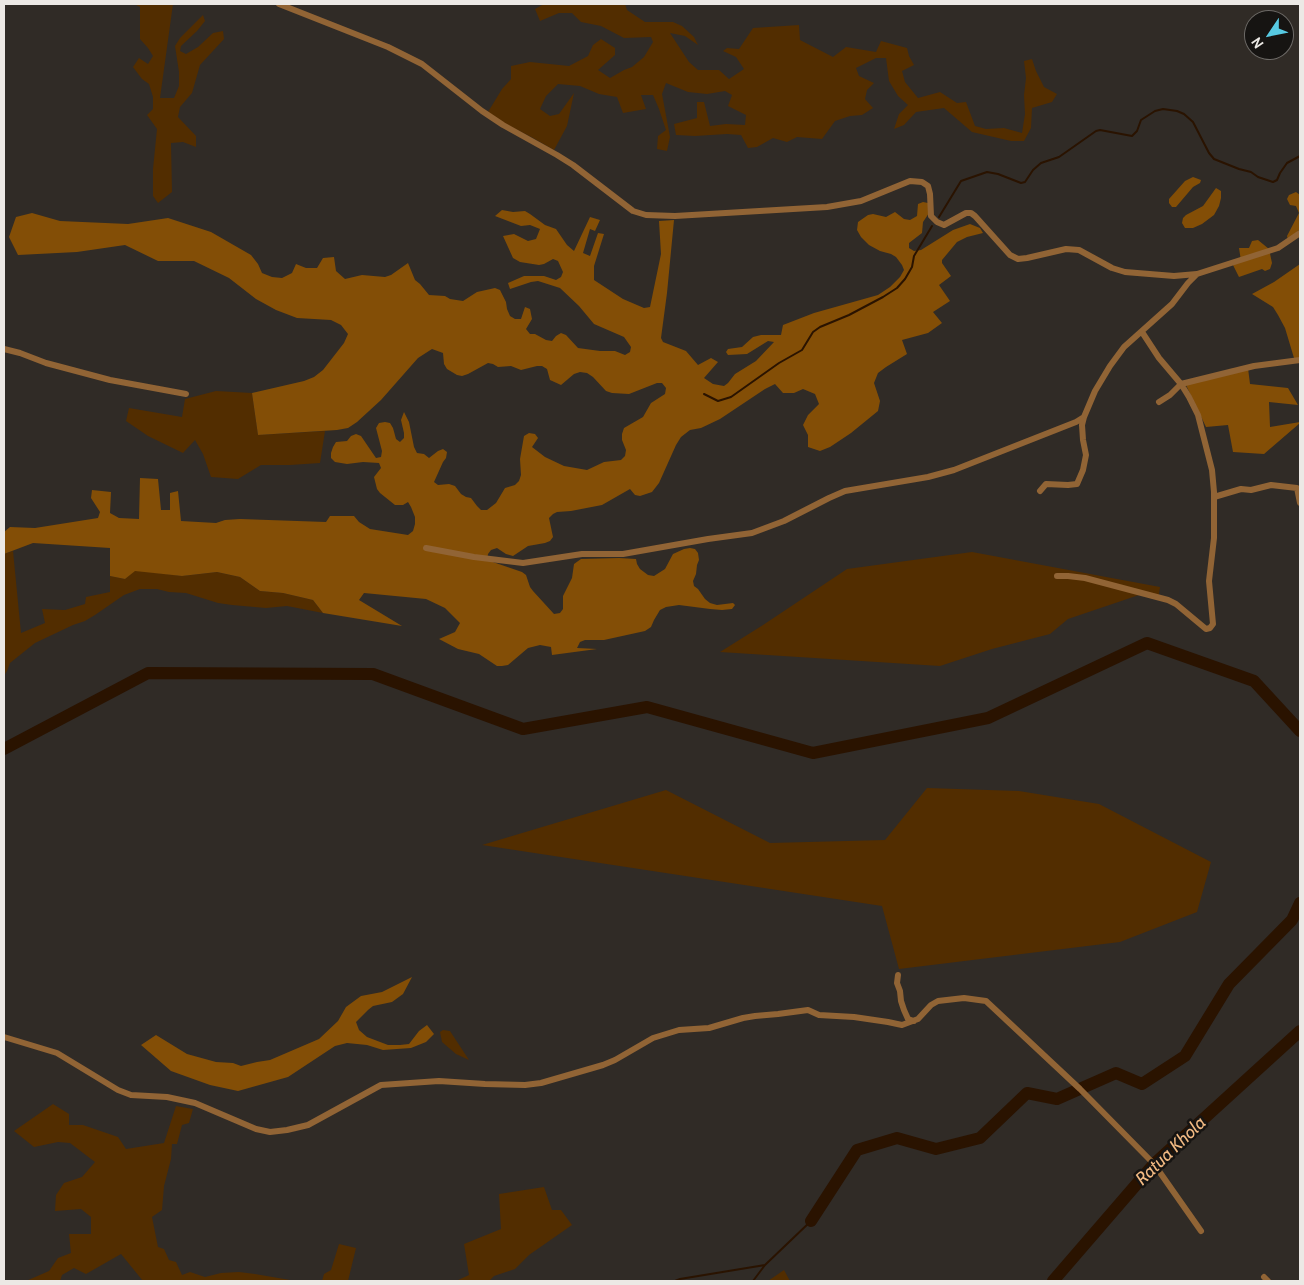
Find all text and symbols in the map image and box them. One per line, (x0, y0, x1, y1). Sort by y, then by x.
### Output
north arrow (1244, 10, 1294, 60)
text: N (1247, 34, 1268, 52)
water label: Ratua Khola (1131, 1112, 1211, 1190)

